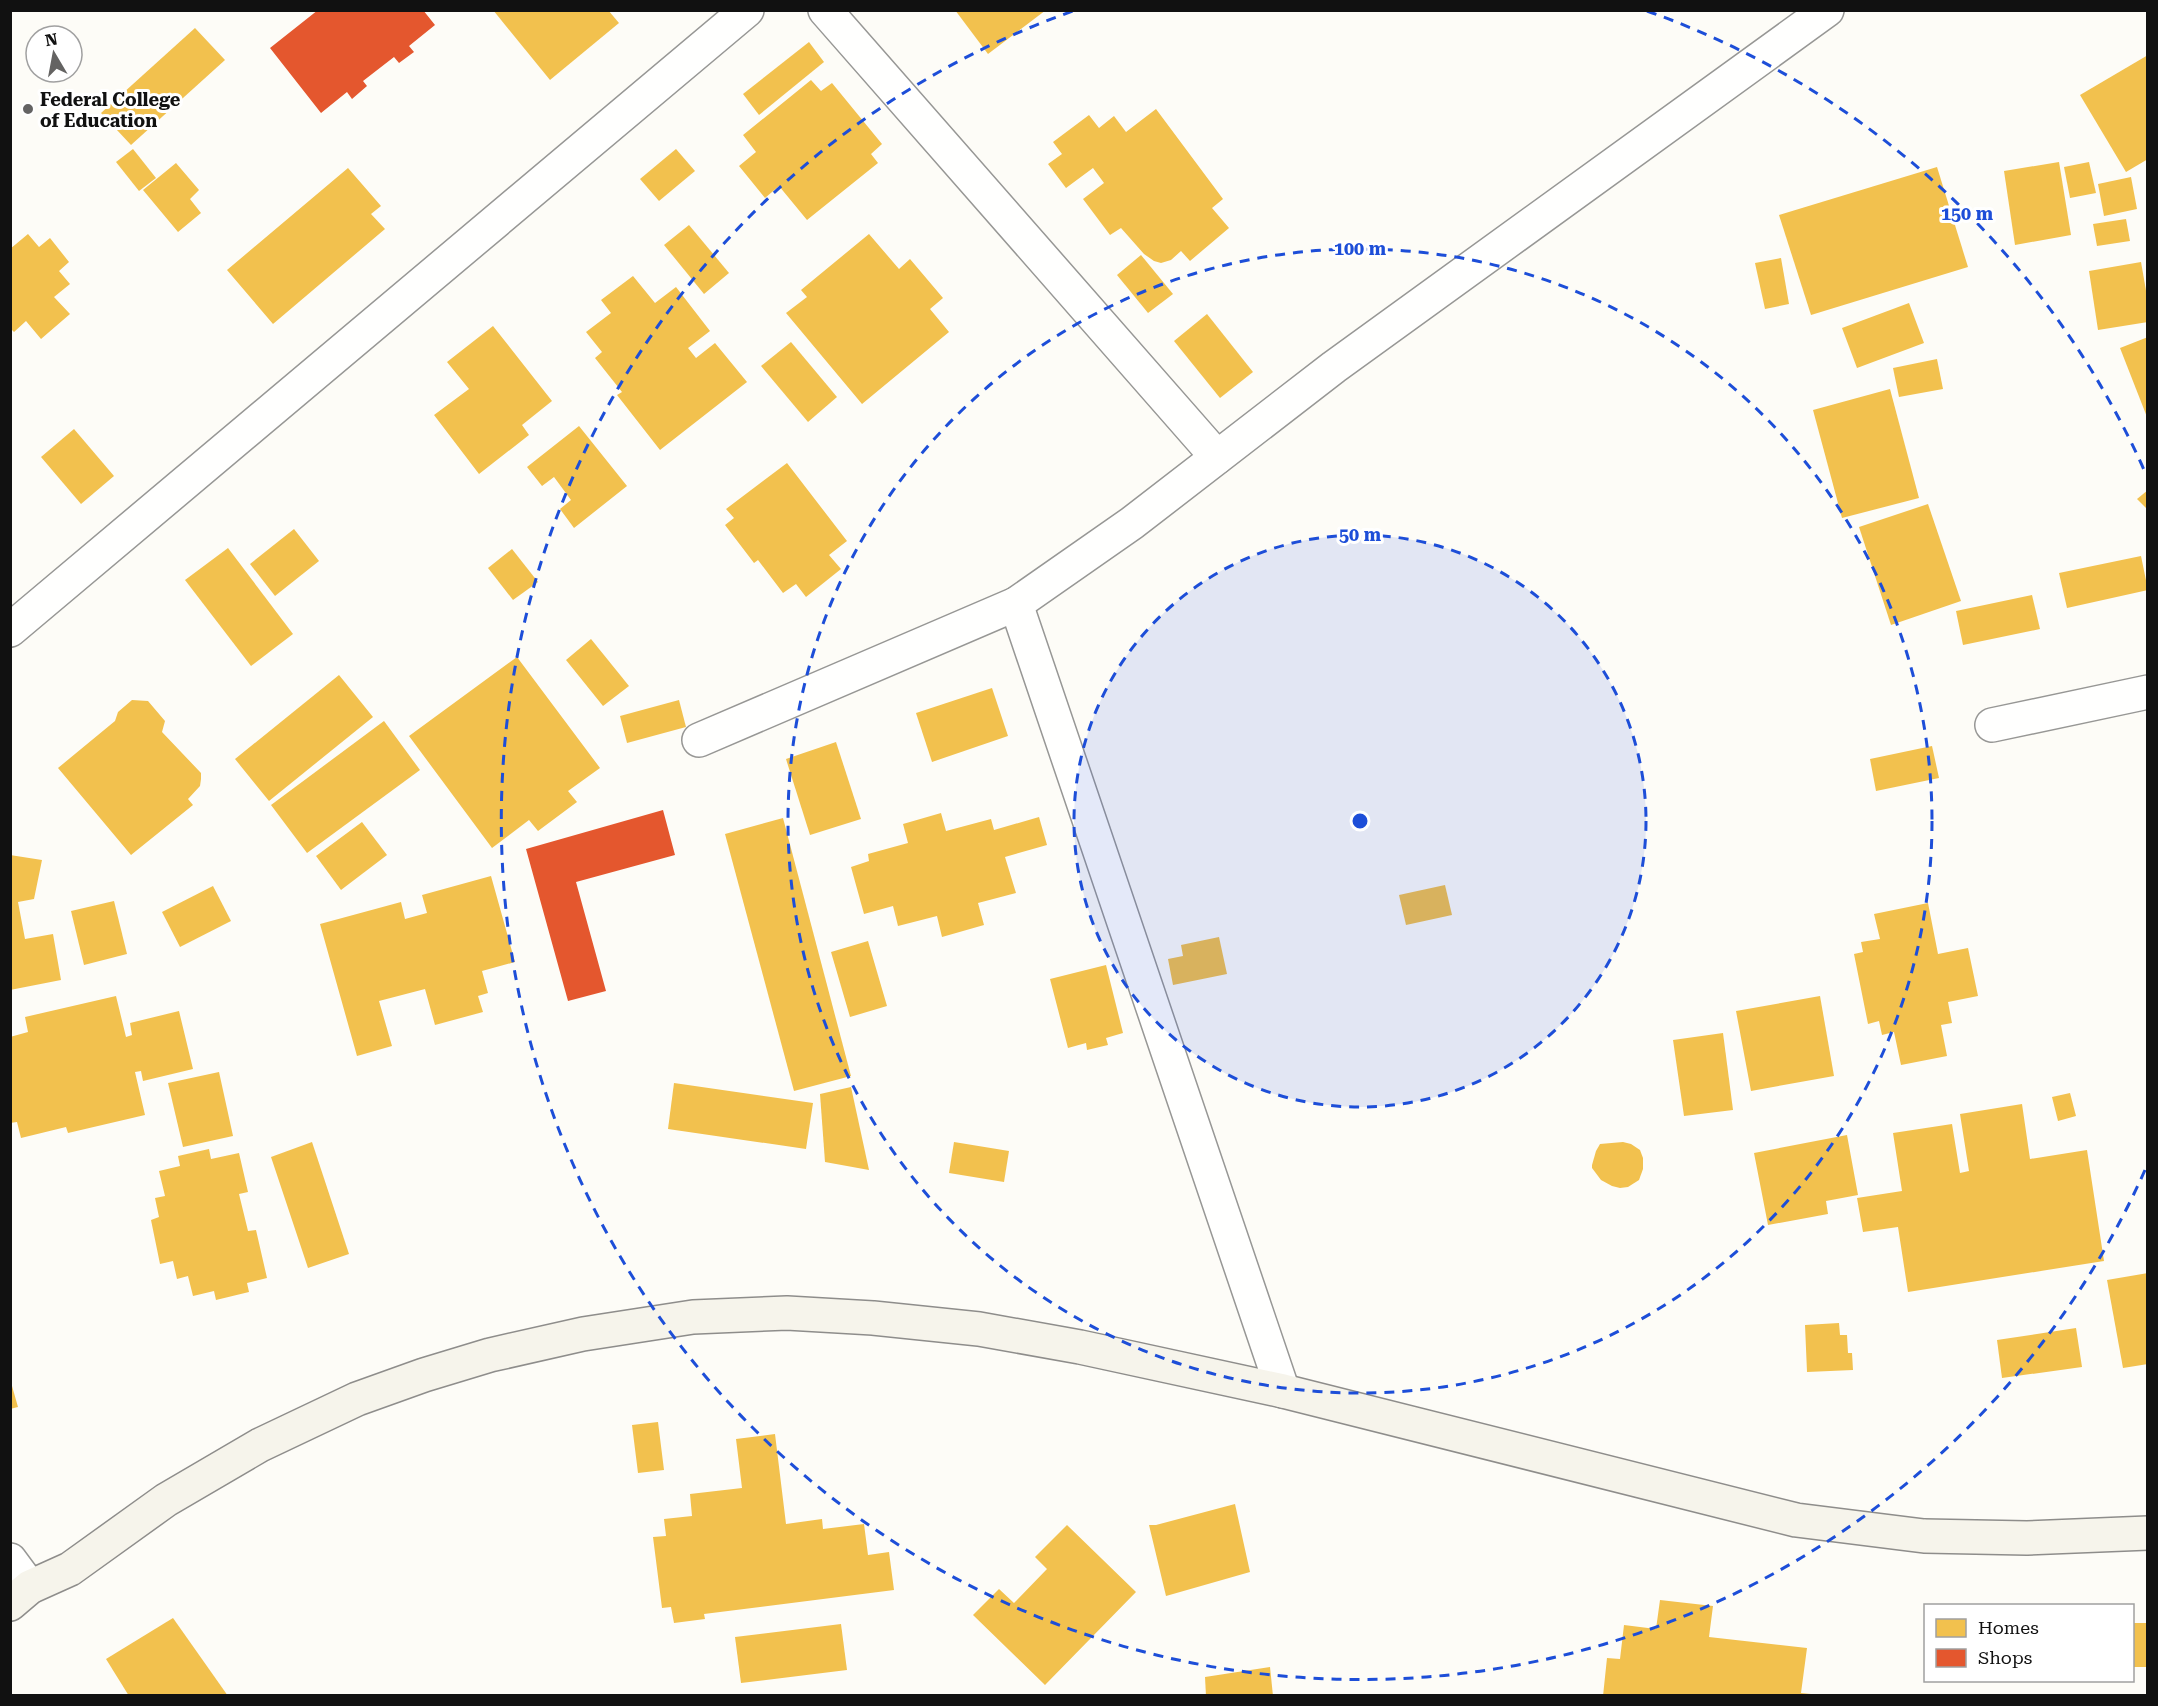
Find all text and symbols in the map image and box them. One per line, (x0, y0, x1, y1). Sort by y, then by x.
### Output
north arrow (24, 24, 84, 84)
text: N (44, 29, 59, 50)
place label: Federal College of Education (40, 89, 181, 131)
marker: Federal College of Education (21, 102, 35, 116)
text: 150 m (1941, 203, 1994, 224)
text: 100 m (1334, 238, 1387, 259)
text: 50 m (1339, 524, 1382, 545)
centre of rings (1350, 811, 1370, 831)
legend (1924, 1604, 2134, 1682)
text: Homes (1978, 1617, 2039, 1638)
text: Shops (1978, 1647, 2032, 1668)

